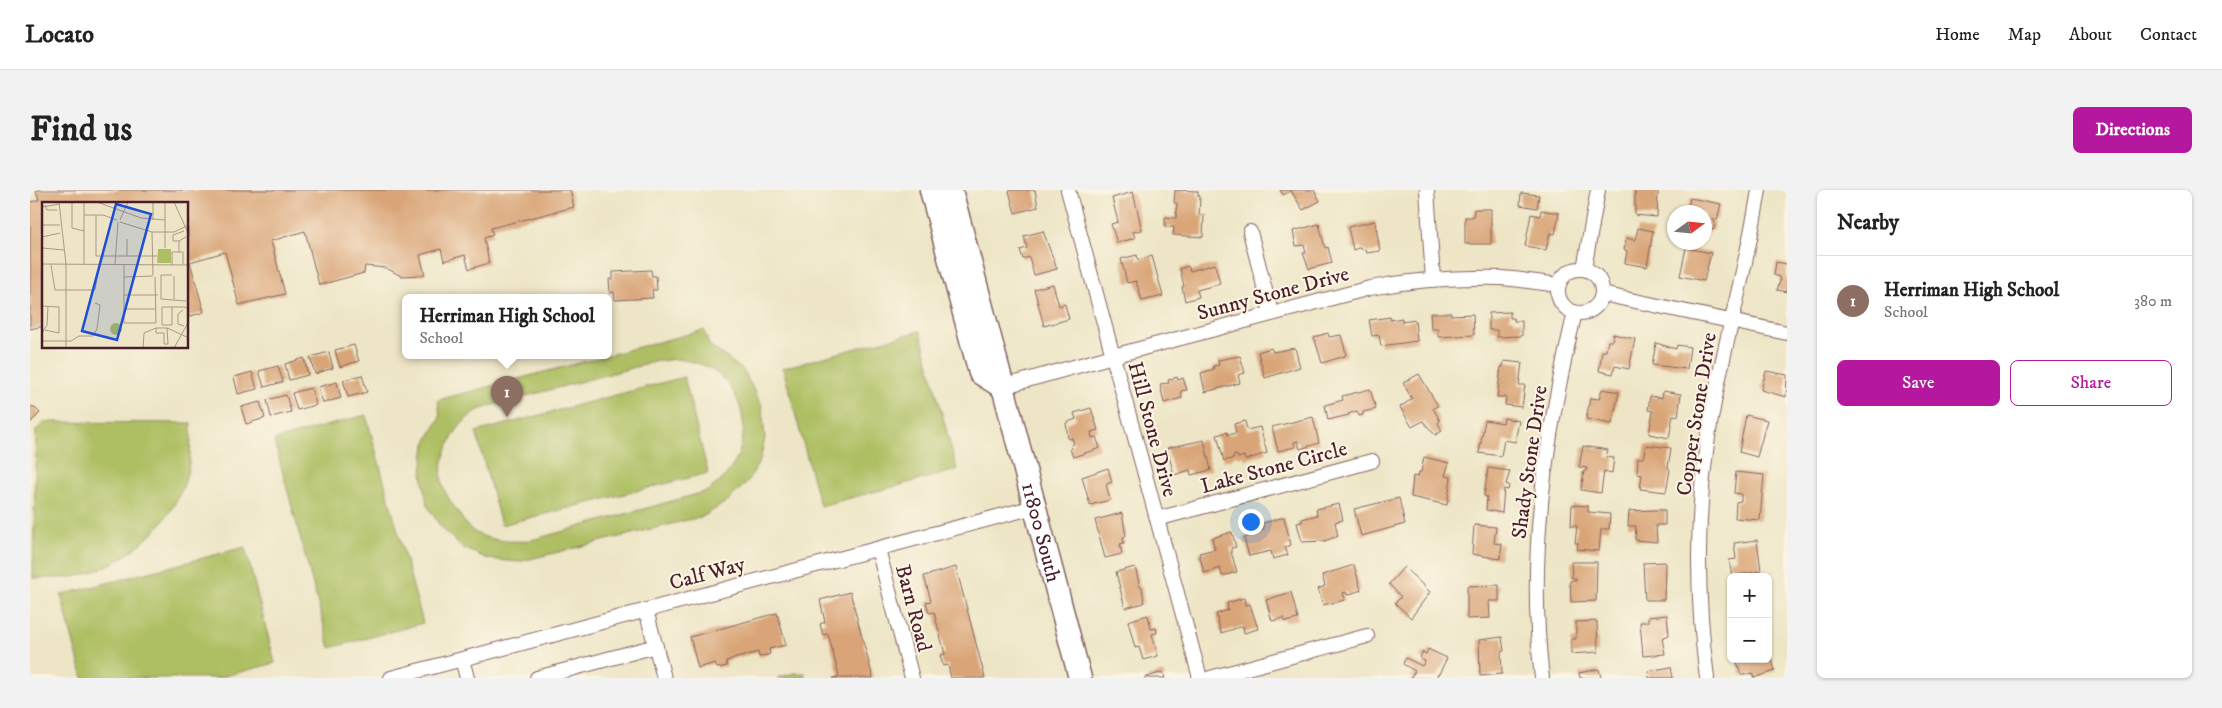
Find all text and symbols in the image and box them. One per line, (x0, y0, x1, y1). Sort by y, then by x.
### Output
text: Locato (25, 20, 94, 50)
text: Home (1935, 24, 1980, 46)
text: Map (2008, 24, 2041, 46)
text: About (2069, 24, 2112, 46)
text: Contact (2140, 24, 2197, 46)
button: Directions (2073, 107, 2192, 153)
text: Find us (30, 108, 132, 152)
inset map (42, 202, 189, 349)
north arrow (1667, 205, 1712, 250)
text: Nearby (1837, 210, 1899, 236)
street label: Sunny Stone Drive (1194, 261, 1352, 327)
text: Herriman High School (1884, 279, 2059, 302)
text: 1 (1850, 291, 1856, 311)
text: 380 m (2134, 291, 2172, 311)
popup (402, 294, 612, 359)
text: School (1884, 302, 1928, 322)
text: Herriman High School (419, 305, 595, 328)
text: School (419, 328, 463, 348)
street label: Copper Stone Drive (1671, 330, 1723, 498)
street label: Hill Stone Drive (1121, 359, 1183, 500)
button: Save (1837, 360, 2000, 406)
button: Share (2010, 360, 2172, 406)
pin: 1 (491, 376, 523, 417)
street label: Shady Stone Drive (1506, 384, 1554, 540)
street label: Lake Stone Circle (1198, 436, 1351, 500)
street label: 11800 South (1015, 480, 1066, 585)
your location (1238, 509, 1264, 535)
street label: Calf Way (667, 551, 749, 597)
street label: Barn Road (889, 562, 937, 655)
map controls (1727, 573, 1772, 663)
button: + (1727, 573, 1772, 618)
button: − (1727, 618, 1772, 663)

